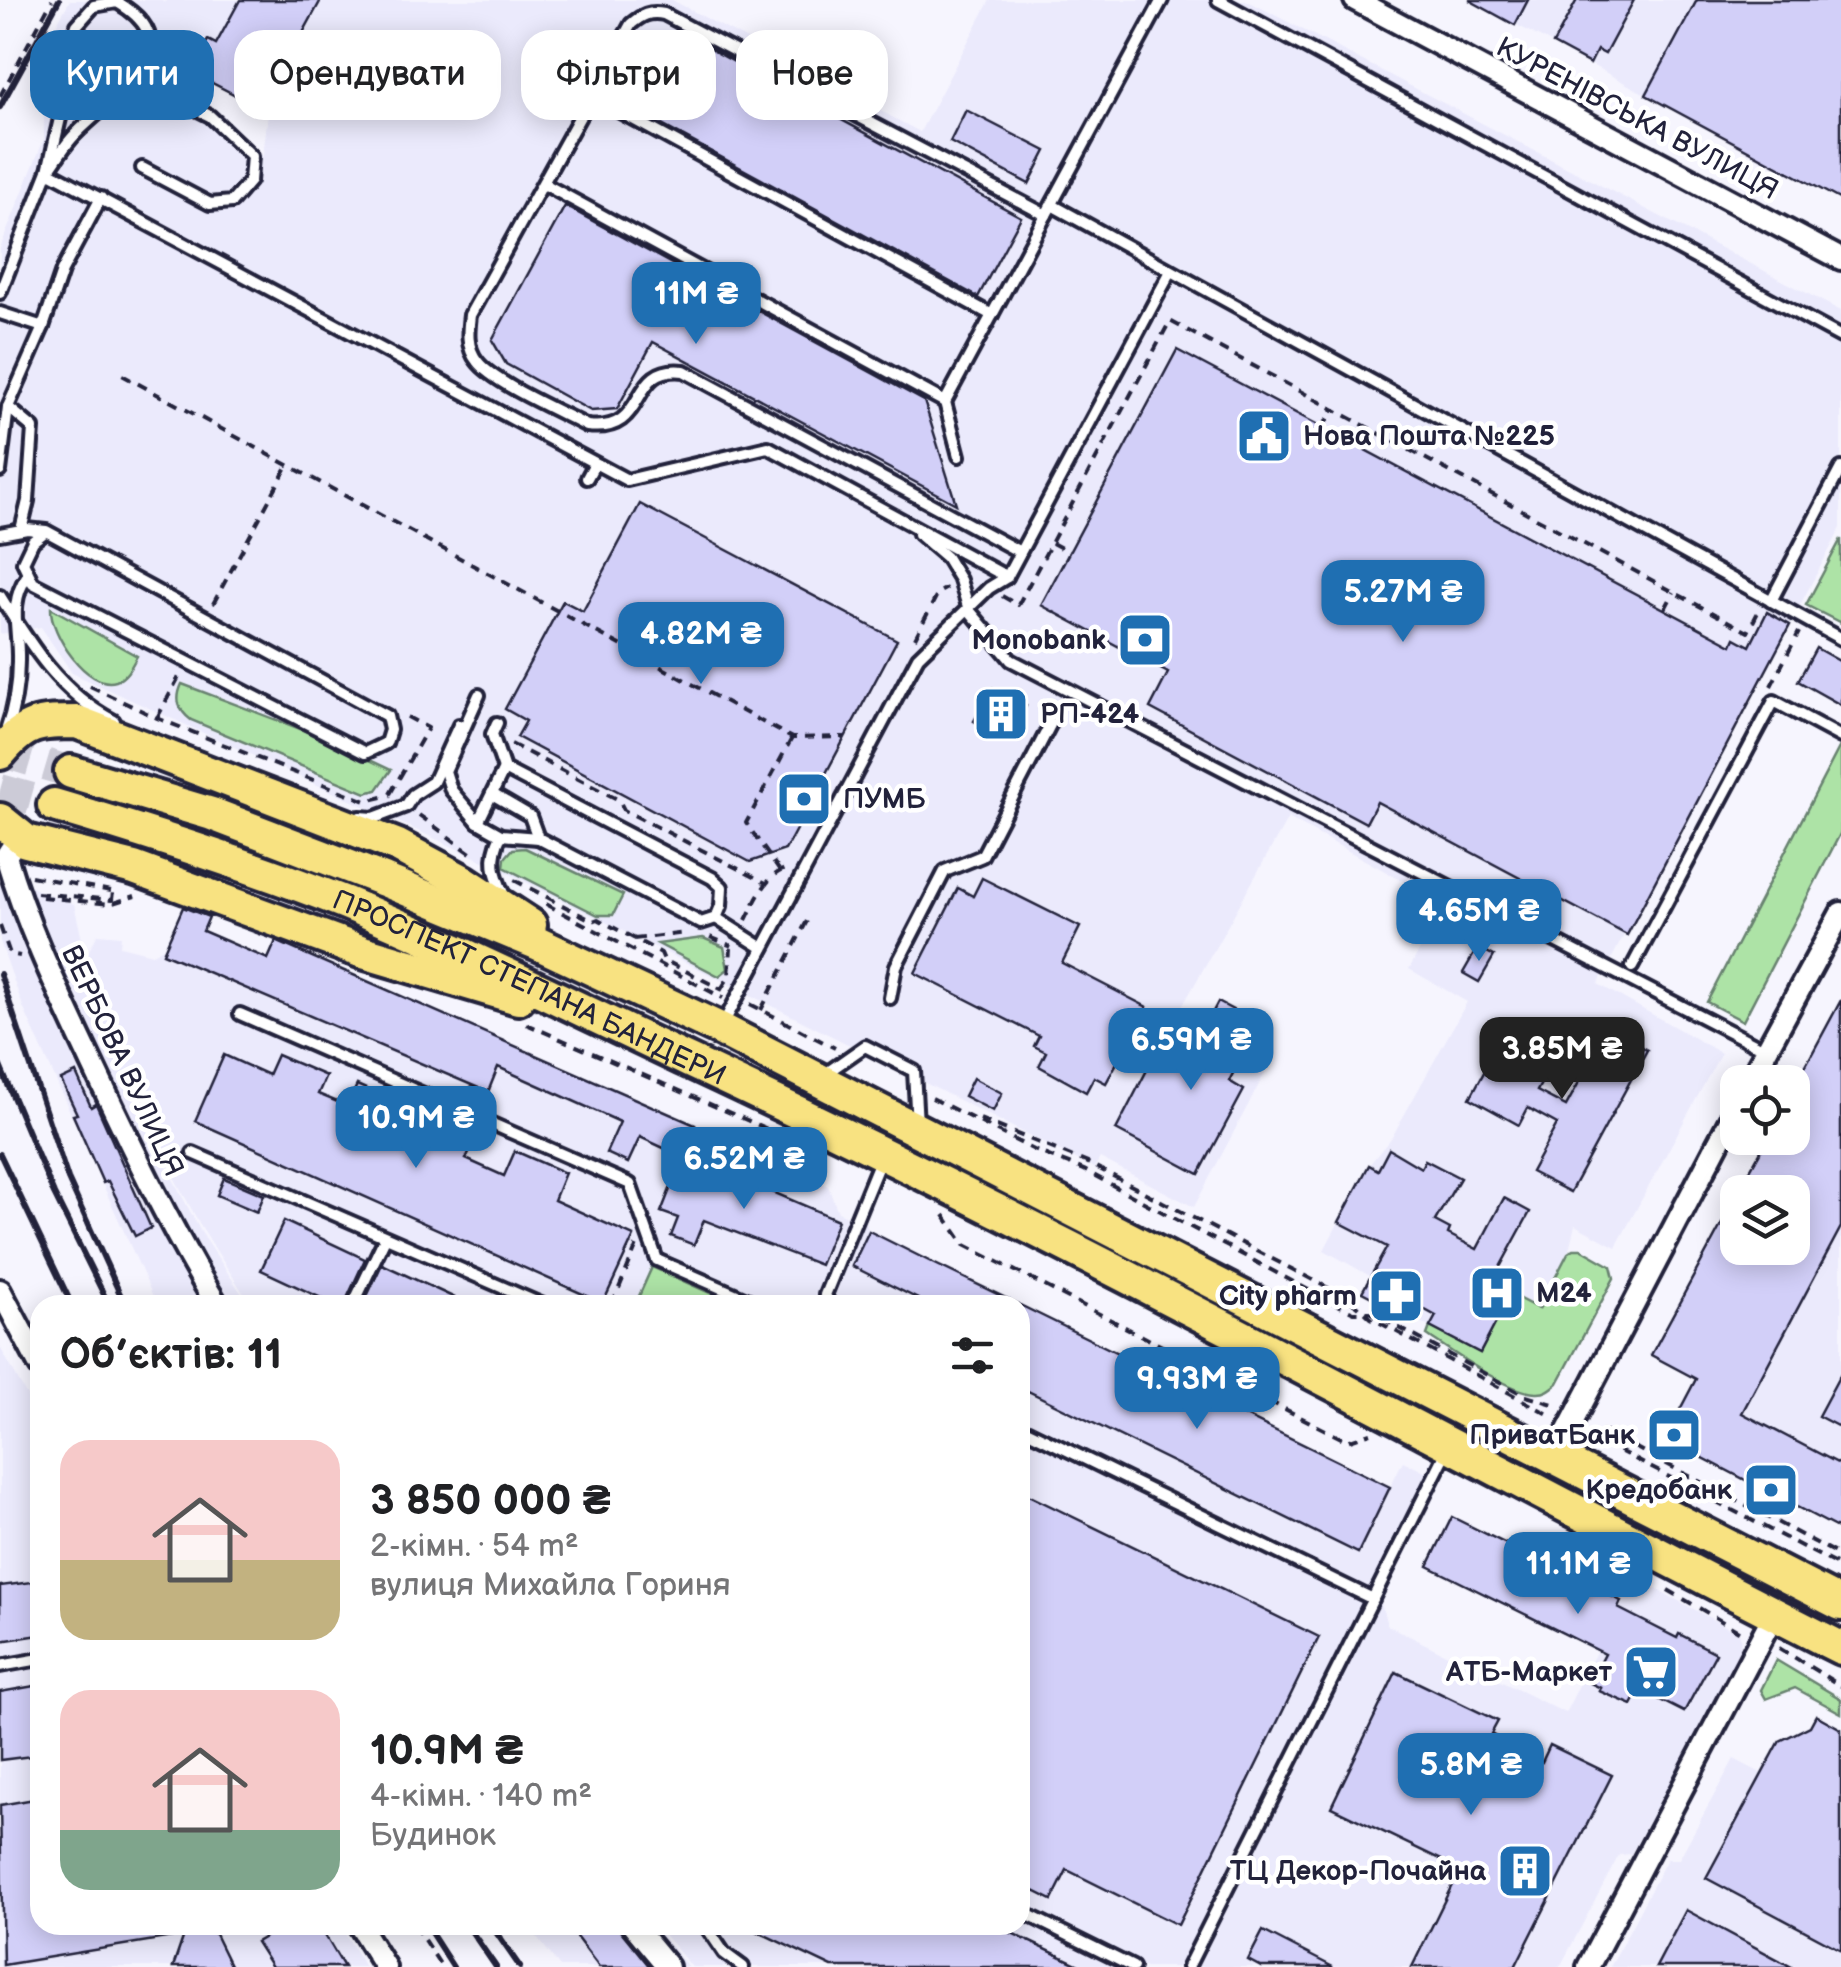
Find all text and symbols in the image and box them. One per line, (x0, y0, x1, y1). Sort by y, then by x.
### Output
chip: Купити (30, 30, 214, 120)
chip: Орендувати (234, 30, 501, 120)
chip: Фільтри (521, 30, 716, 120)
chip: Нове (736, 30, 888, 120)
street label: КУРЕНІВСЬКА ВУЛИЦЯ (1490, 31, 1784, 207)
pin: 11M ₴ (626, 262, 766, 347)
text: 11M ₴ (654, 275, 738, 314)
public building icon: Нова Пошта №225 (1234, 406, 1294, 466)
place label: Нова Пошта №225 (1303, 420, 1555, 453)
pin: 5.27M ₴ (1311, 560, 1495, 645)
text: 5.27M ₴ (1343, 573, 1463, 612)
pin: 4.82M ₴ (609, 602, 793, 687)
bank icon: Monobank (1115, 610, 1175, 670)
text: 4.82M ₴ (640, 615, 762, 654)
place label: Monobank (971, 624, 1106, 657)
building icon: РП-424 (971, 684, 1031, 744)
place label: РП-424 (1040, 698, 1140, 731)
bank icon: ПУМБ (774, 769, 834, 829)
place label: ПУМБ (843, 783, 925, 816)
pin: 4.65M ₴ (1387, 879, 1571, 964)
street label: ПРОСПЕКТ СТЕПАНА БАНДЕРИ (328, 883, 731, 1092)
text: 4.65M ₴ (1418, 892, 1540, 931)
street label: ВЕРБОВА ВУЛИЦЯ (54, 940, 190, 1182)
pin: 6.59M ₴ (1099, 1008, 1283, 1093)
pin: 3.85M ₴ (1470, 1017, 1654, 1102)
text: 6.59M ₴ (1130, 1021, 1252, 1060)
text: 3.85M ₴ (1502, 1030, 1623, 1069)
map controls (1720, 1065, 1810, 1265)
button: locate (1720, 1065, 1810, 1155)
pin: 10.9M ₴ (324, 1086, 508, 1171)
text: 10.9M ₴ (358, 1099, 474, 1138)
pin: 6.52M ₴ (652, 1127, 836, 1212)
text: 6.52M ₴ (683, 1140, 805, 1179)
button: layers (1720, 1175, 1810, 1265)
hospital icon: М24 (1467, 1263, 1527, 1323)
pharmacy icon: City pharm (1366, 1266, 1426, 1326)
place label: М24 (1536, 1277, 1592, 1310)
place label: City pharm (1219, 1280, 1357, 1313)
icon: filters (945, 1328, 1000, 1383)
text: Об’єктів: 11 (60, 1330, 282, 1381)
pin: 9.93M ₴ (1105, 1347, 1289, 1432)
text: 9.93M ₴ (1137, 1360, 1257, 1399)
bank icon: ПриватБанк (1644, 1405, 1704, 1465)
place label: ПриватБанк (1469, 1419, 1636, 1452)
bank icon: Кредобанк (1741, 1460, 1801, 1520)
place label: Кредобанк (1586, 1474, 1733, 1507)
text: 3 850 000 ₴ (370, 1476, 611, 1527)
icon: home (140, 1480, 260, 1600)
text: 2-кімн. · 54 m² (370, 1527, 579, 1566)
pin: 11.1M ₴ (1486, 1532, 1670, 1617)
text: 11.1M ₴ (1525, 1545, 1631, 1584)
text: вулиця Михайла Гориня (370, 1566, 731, 1605)
supermarket icon: АТБ-Маркет (1621, 1642, 1681, 1702)
place label: АТБ-Маркет (1445, 1656, 1613, 1689)
text: 10.9M ₴ (370, 1726, 523, 1777)
icon: home (140, 1730, 260, 1850)
pin: 5.8M ₴ (1390, 1733, 1552, 1818)
text: 5.8M ₴ (1420, 1746, 1522, 1785)
text: 4-кімн. · 140 m² (370, 1777, 592, 1816)
text: Будинок (370, 1816, 496, 1855)
building icon: ТЦ Декор-Почайна (1495, 1841, 1555, 1901)
place label: ТЦ Декор-Почайна (1230, 1855, 1487, 1888)

